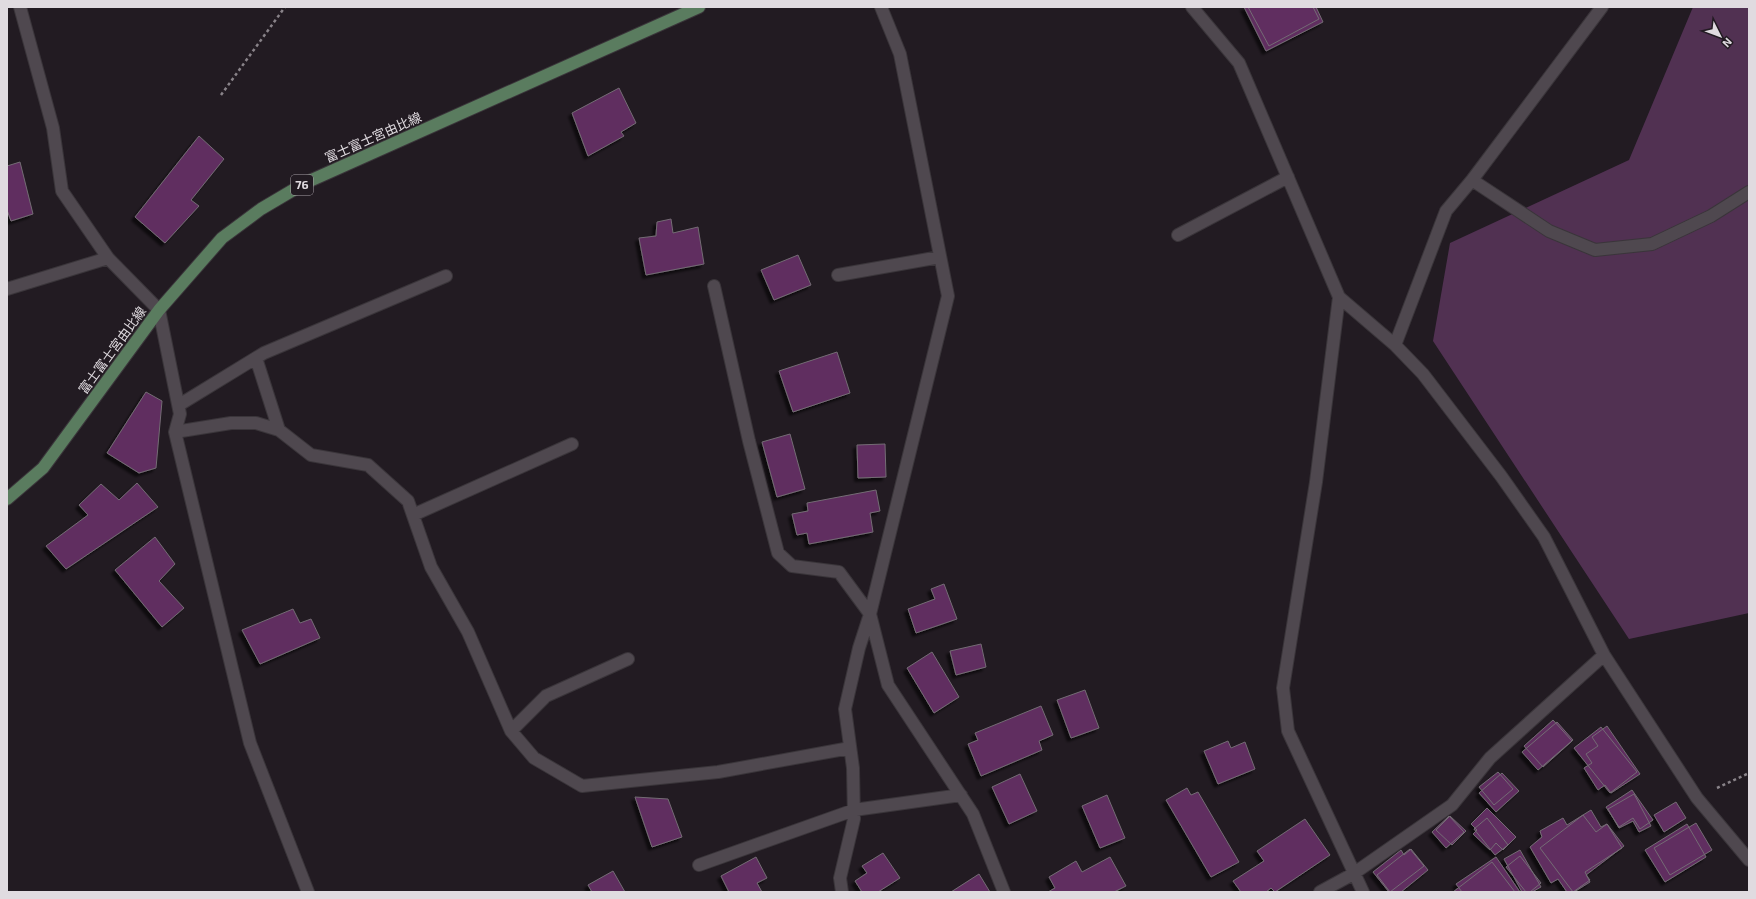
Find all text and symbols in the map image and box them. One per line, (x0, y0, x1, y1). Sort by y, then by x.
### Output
north arrow (1700, 16, 1740, 56)
text: N (1720, 36, 1735, 50)
street label: 富士富士宮由比線 (322, 109, 424, 165)
road number: 76 (291, 175, 313, 195)
street label: 富士富士宮由比線 (75, 303, 149, 397)

